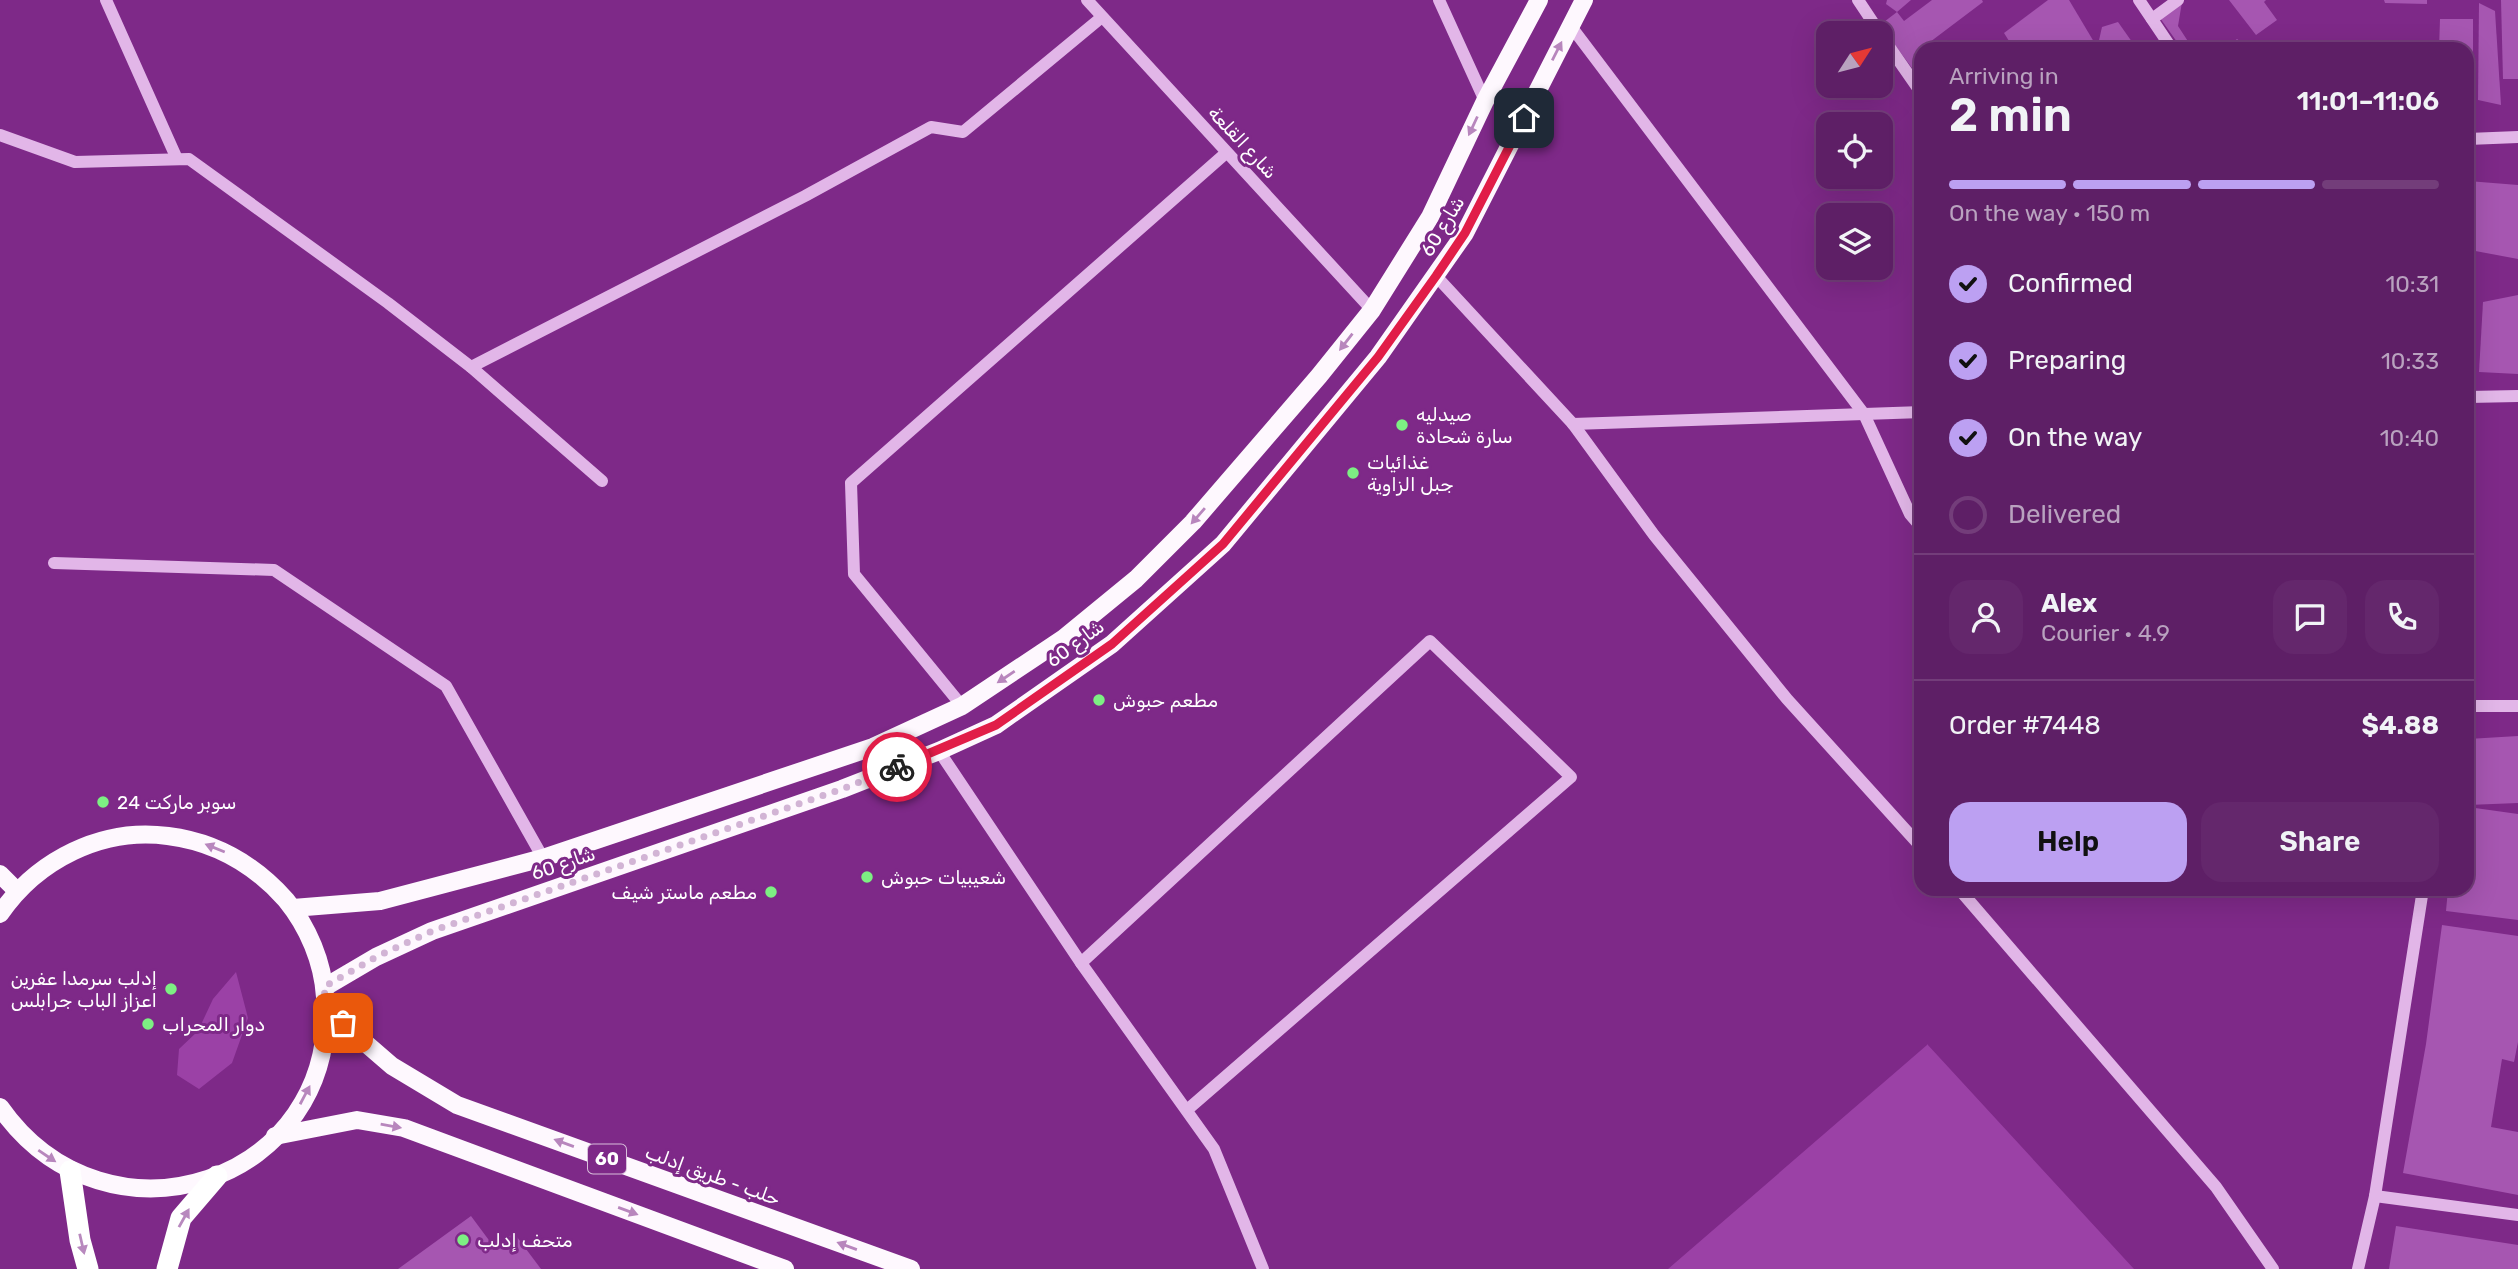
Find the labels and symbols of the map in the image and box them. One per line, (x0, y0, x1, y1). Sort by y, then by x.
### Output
north arrow (1816, 21, 1894, 98)
one-way arrow (1552, 41, 1563, 61)
pin (1494, 88, 1554, 148)
street label: شارع القلعة (1202, 101, 1282, 185)
one-way arrow (1467, 116, 1479, 136)
street label: شارع 60 (1416, 192, 1471, 262)
one-way arrow (1338, 333, 1353, 351)
place label: صيدليه سارة شحادة (1416, 403, 1513, 448)
marker: صيدليه سارة شحادة (1394, 417, 1410, 433)
place label: غذائيات جبل الزاوية (1367, 451, 1454, 496)
marker: غذائيات جبل الزاوية (1345, 465, 1361, 481)
one-way arrow (1191, 507, 1207, 524)
street label: شارع 60 (1042, 615, 1110, 674)
one-way arrow (997, 670, 1015, 684)
place label: مطعم حبوش (1113, 689, 1218, 713)
marker: مطعم حبوش (1091, 692, 1107, 708)
courier (862, 732, 932, 802)
place label: سوبر ماركت 24 (117, 791, 236, 814)
marker: سوبر ماركت 24 (95, 794, 111, 810)
one-way arrow (205, 842, 225, 854)
street label: شارع 60 (528, 842, 599, 887)
place label: شعيبيات حبوش (881, 866, 1006, 889)
marker: شعيبيات حبوش (859, 869, 875, 885)
place label: مطعم ماستر شيف (611, 881, 757, 905)
marker: مطعم ماستر شيف (763, 884, 779, 900)
place label: إدلب سرمدا عفرين اعزاز الباب جرابلس (11, 967, 157, 1012)
marker: إدلب سرمدا عفرين اعزاز الباب جرابلس (163, 981, 179, 997)
pin (313, 993, 373, 1053)
place label: دوار المحراب (162, 1013, 265, 1036)
marker: دوار المحراب (140, 1016, 156, 1032)
one-way arrow (299, 1085, 310, 1105)
one-way arrow (380, 1121, 402, 1132)
one-way arrow (553, 1137, 574, 1148)
street label: حلب - طريق إدلب (642, 1140, 784, 1211)
road number: 60 (588, 1144, 626, 1174)
one-way arrow (37, 1149, 57, 1162)
one-way arrow (617, 1206, 638, 1217)
one-way arrow (178, 1209, 190, 1228)
place label: متحف إدلب (477, 1229, 573, 1252)
marker: متحف إدلب (455, 1232, 471, 1248)
one-way arrow (76, 1233, 87, 1255)
one-way arrow (836, 1240, 857, 1251)

